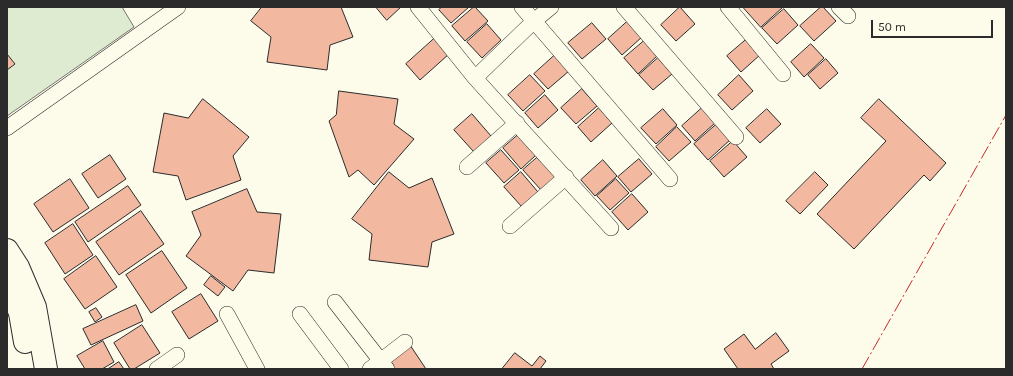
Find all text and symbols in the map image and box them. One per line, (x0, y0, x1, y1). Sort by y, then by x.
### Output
scale bar (873, 12, 995, 38)
text: 50 m (878, 20, 906, 34)

